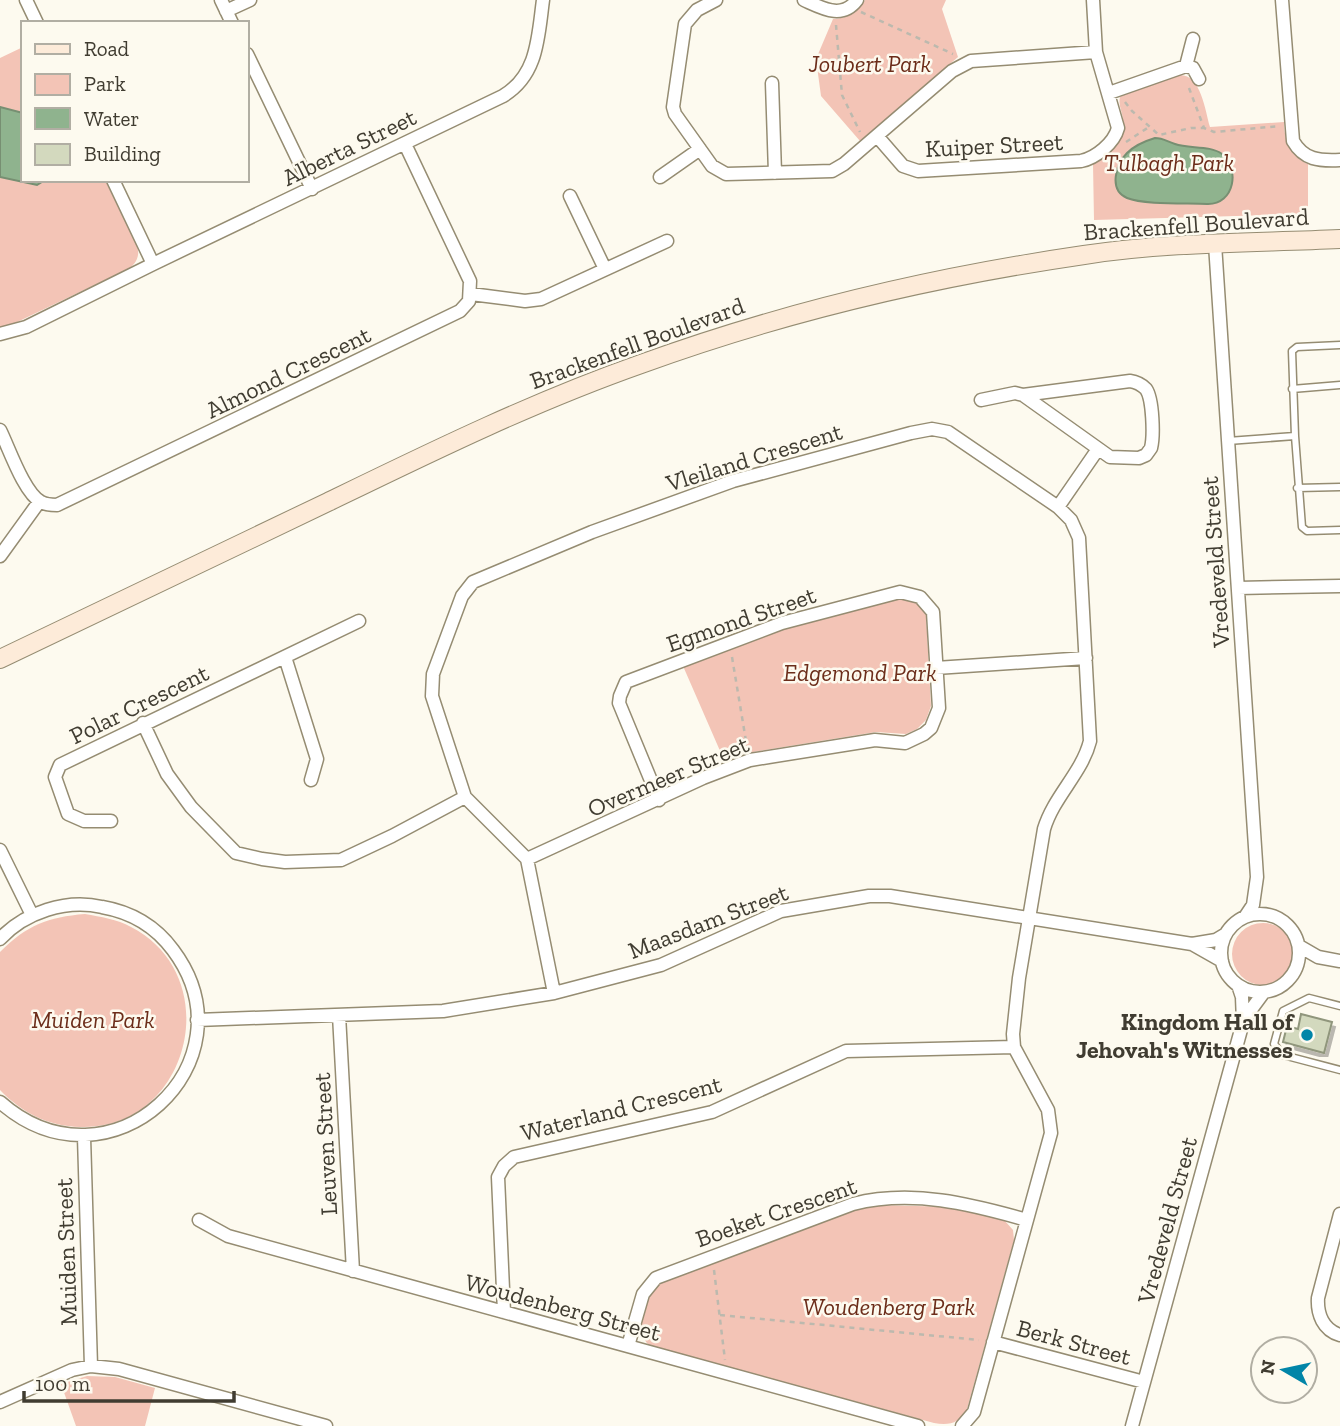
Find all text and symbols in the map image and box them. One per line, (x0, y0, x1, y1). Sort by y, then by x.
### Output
legend (21, 21, 248, 182)
text: Road (84, 36, 130, 61)
park label: Joubert Park (808, 49, 932, 78)
text: Park (84, 71, 126, 96)
street label: Alberta Street (277, 102, 421, 192)
text: Water (84, 106, 139, 131)
street label: Kuiper Street (924, 127, 1064, 163)
text: Building (84, 141, 161, 166)
park label: Tulbagh Park (1104, 148, 1235, 177)
street label: Brackenfell Boulevard (1082, 202, 1310, 246)
street label: Brackenfell Boulevard (526, 291, 748, 395)
street label: Almond Crescent (201, 320, 375, 424)
street label: Vleiland Crescent (661, 416, 846, 498)
street label: Vredeveld Street (1195, 475, 1236, 649)
street label: Egmond Street (663, 580, 820, 658)
street label: Polar Crescent (65, 658, 213, 750)
park label: Edgemond Park (783, 658, 937, 687)
street label: Overmeer Street (583, 729, 753, 823)
street label: Maasdam Street (624, 877, 792, 965)
park label: Muiden Park (31, 1005, 155, 1034)
place label: Kingdom Hall of Jehovah's Witnesses (1076, 1007, 1296, 1064)
marker: Kingdom Hall of Jehovah's Witnesses (1299, 1027, 1315, 1043)
street label: Waterland Crescent (518, 1069, 724, 1147)
street label: Leuven Street (307, 1072, 343, 1216)
street label: Vredeveld Street (1131, 1133, 1203, 1307)
street label: Boeket Crescent (692, 1171, 860, 1253)
street label: Muiden Street (49, 1178, 83, 1326)
street label: Woudenberg Street (462, 1267, 664, 1347)
park label: Woudenberg Park (803, 1292, 976, 1321)
street label: Berk Street (1014, 1313, 1134, 1371)
north arrow (1249, 1335, 1319, 1405)
text: N (1255, 1358, 1280, 1376)
scale bar (24, 1360, 234, 1404)
text: 100 m (35, 1371, 90, 1396)

